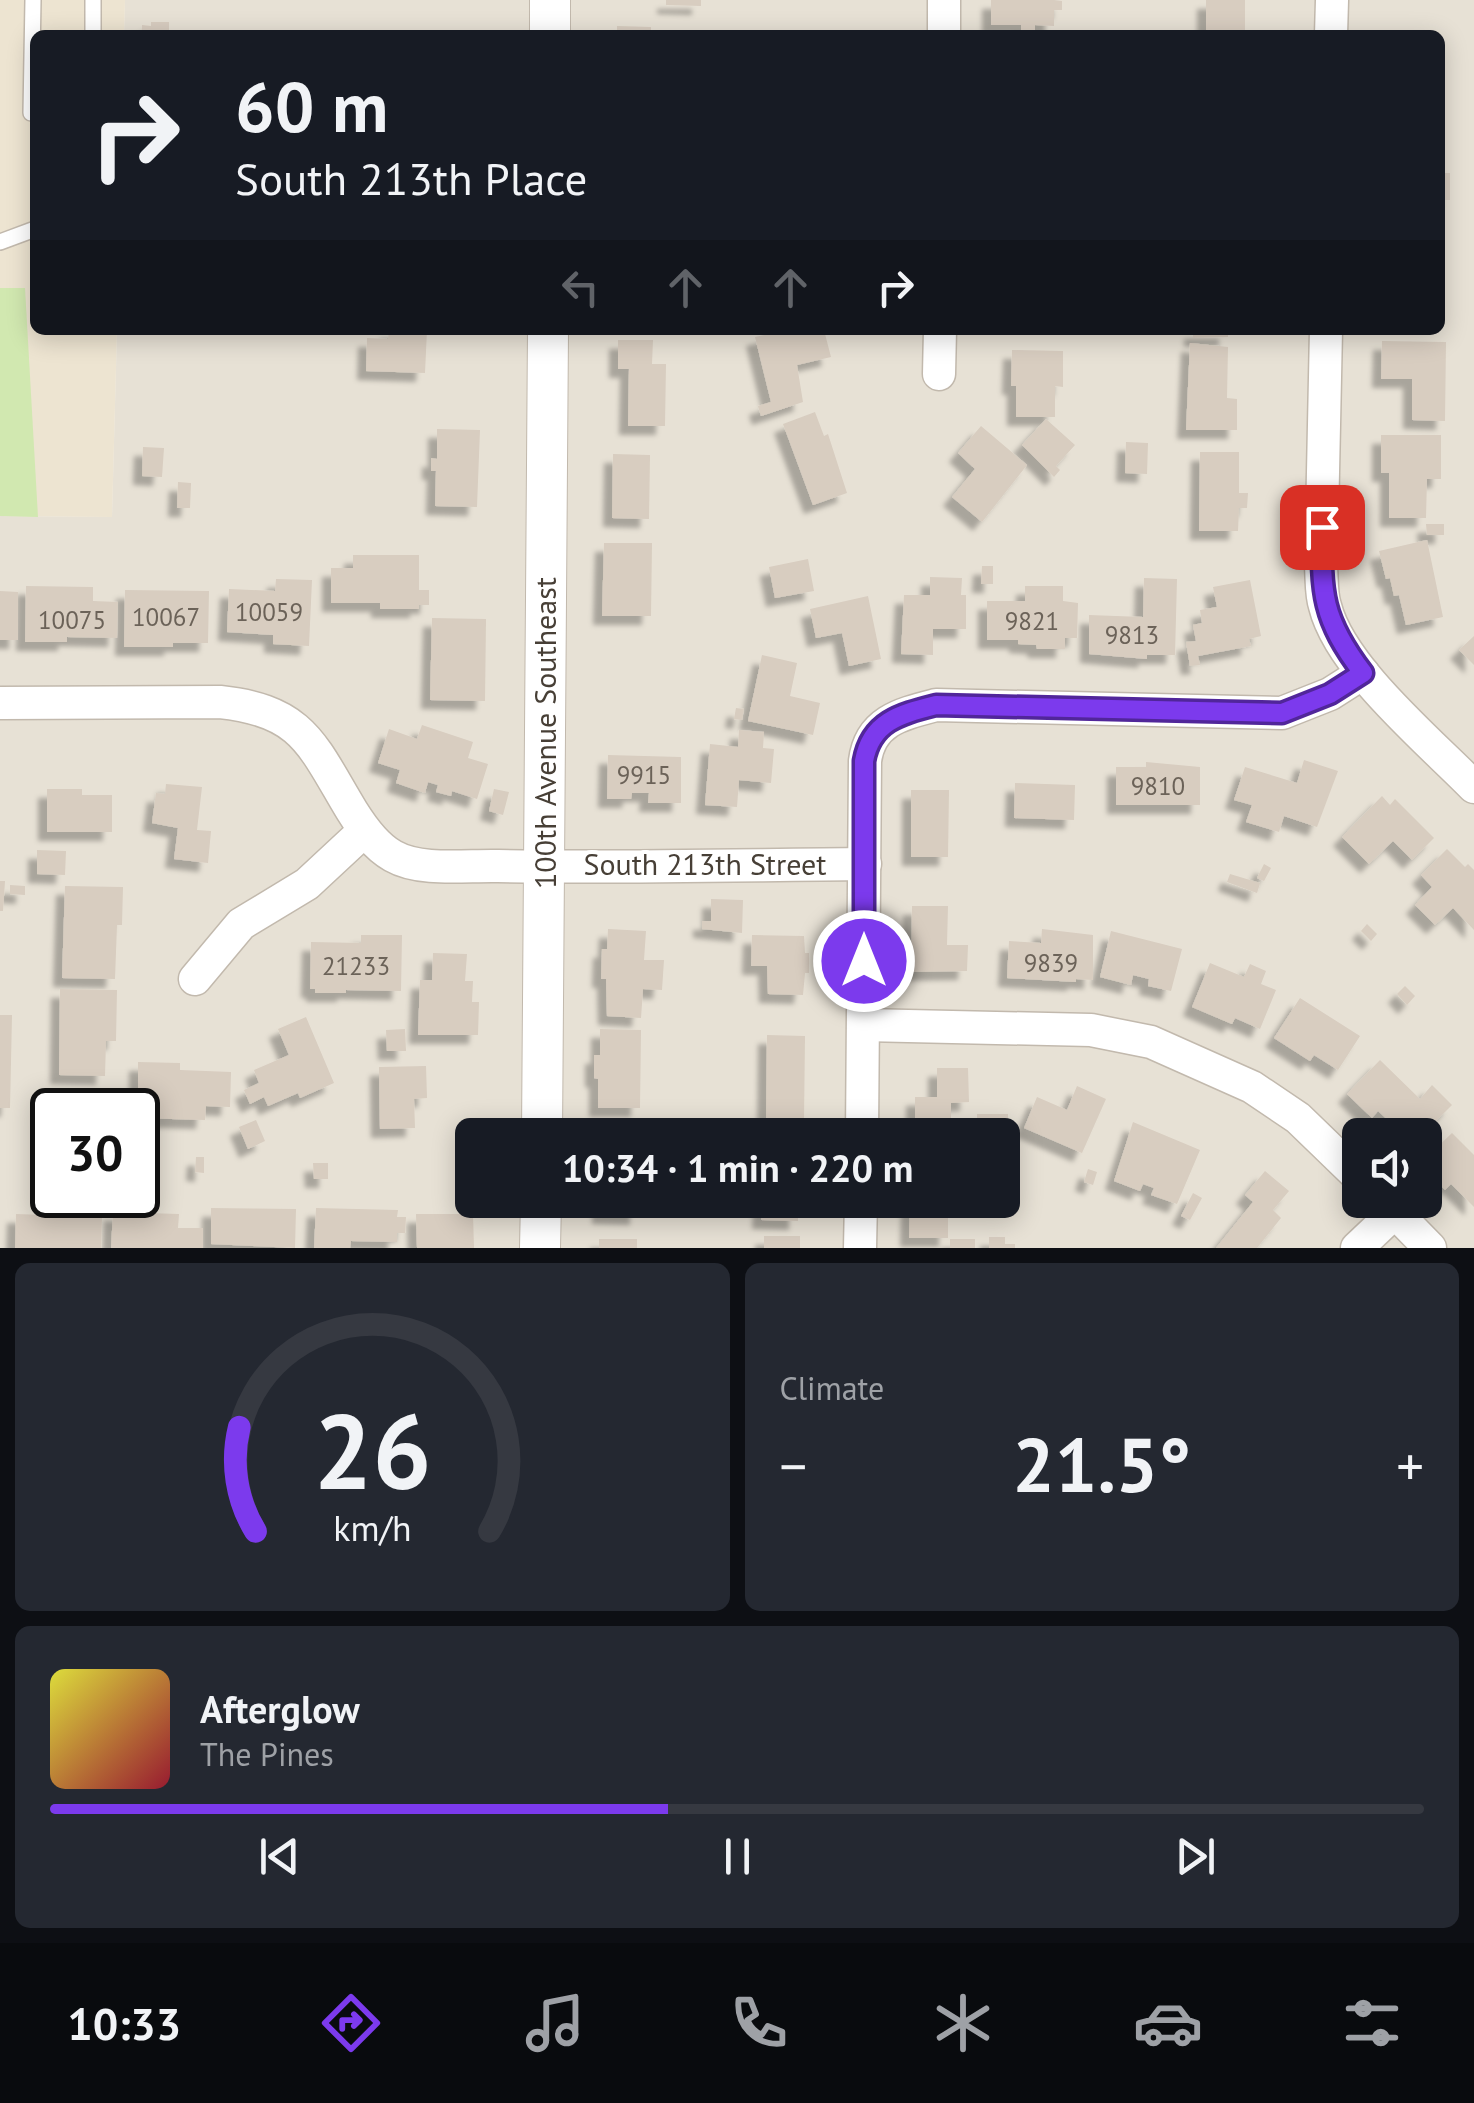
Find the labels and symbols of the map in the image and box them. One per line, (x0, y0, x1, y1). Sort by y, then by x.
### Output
pin (1280, 485, 1365, 570)
street label: 100th Avenue Southeast (525, 577, 564, 889)
house number: 10059 (235, 596, 303, 628)
house number: 10067 (132, 601, 200, 633)
house number: 10075 (38, 604, 106, 636)
house number: 9821 (1005, 605, 1059, 637)
house number: 9813 (1105, 619, 1159, 651)
house number: 9915 (617, 759, 671, 791)
house number: 9810 (1131, 770, 1185, 802)
street label: South 213th Street (583, 844, 827, 883)
position arrow (812, 909, 916, 1013)
house number: 9839 (1024, 947, 1078, 979)
house number: 21233 (322, 950, 390, 982)
speed limit sign: 30 (30, 1088, 160, 1218)

